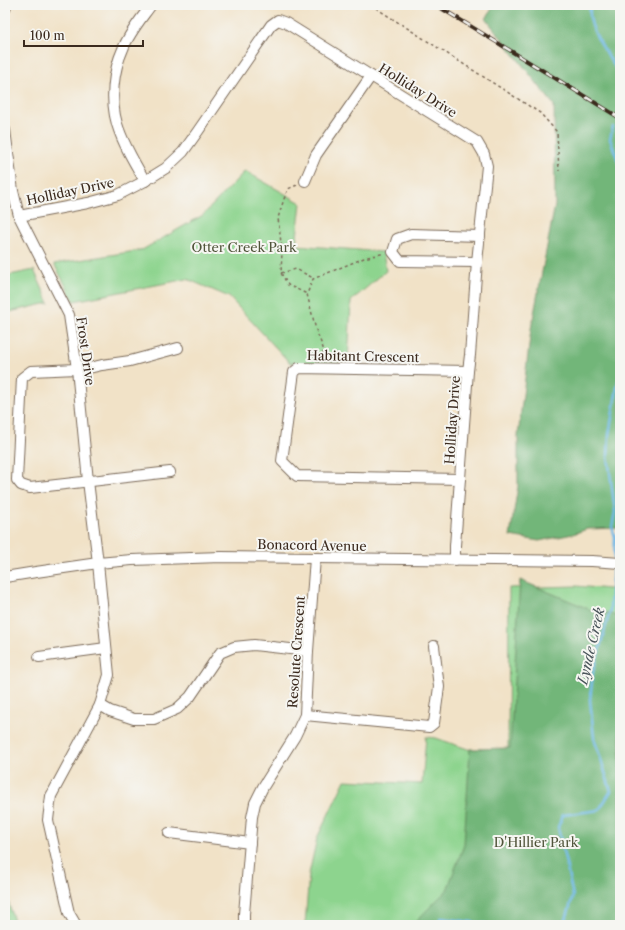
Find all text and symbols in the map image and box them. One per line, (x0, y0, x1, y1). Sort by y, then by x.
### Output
scale bar (24, 22, 143, 48)
text: 100 m (30, 28, 65, 43)
street label: Holliday Drive (376, 60, 460, 120)
street label: Holliday Drive (25, 174, 115, 208)
park label: Otter Creek Park (192, 239, 297, 255)
street label: Frost Drive (73, 316, 99, 386)
street label: Habitant Crescent (307, 347, 420, 365)
street label: Holliday Drive (441, 375, 463, 465)
street label: Bonacord Avenue (257, 536, 367, 554)
street label: Resolute Crescent (284, 595, 308, 709)
water label: Lynde Creek (573, 605, 609, 687)
park label: D'Hillier Park (494, 834, 579, 850)

